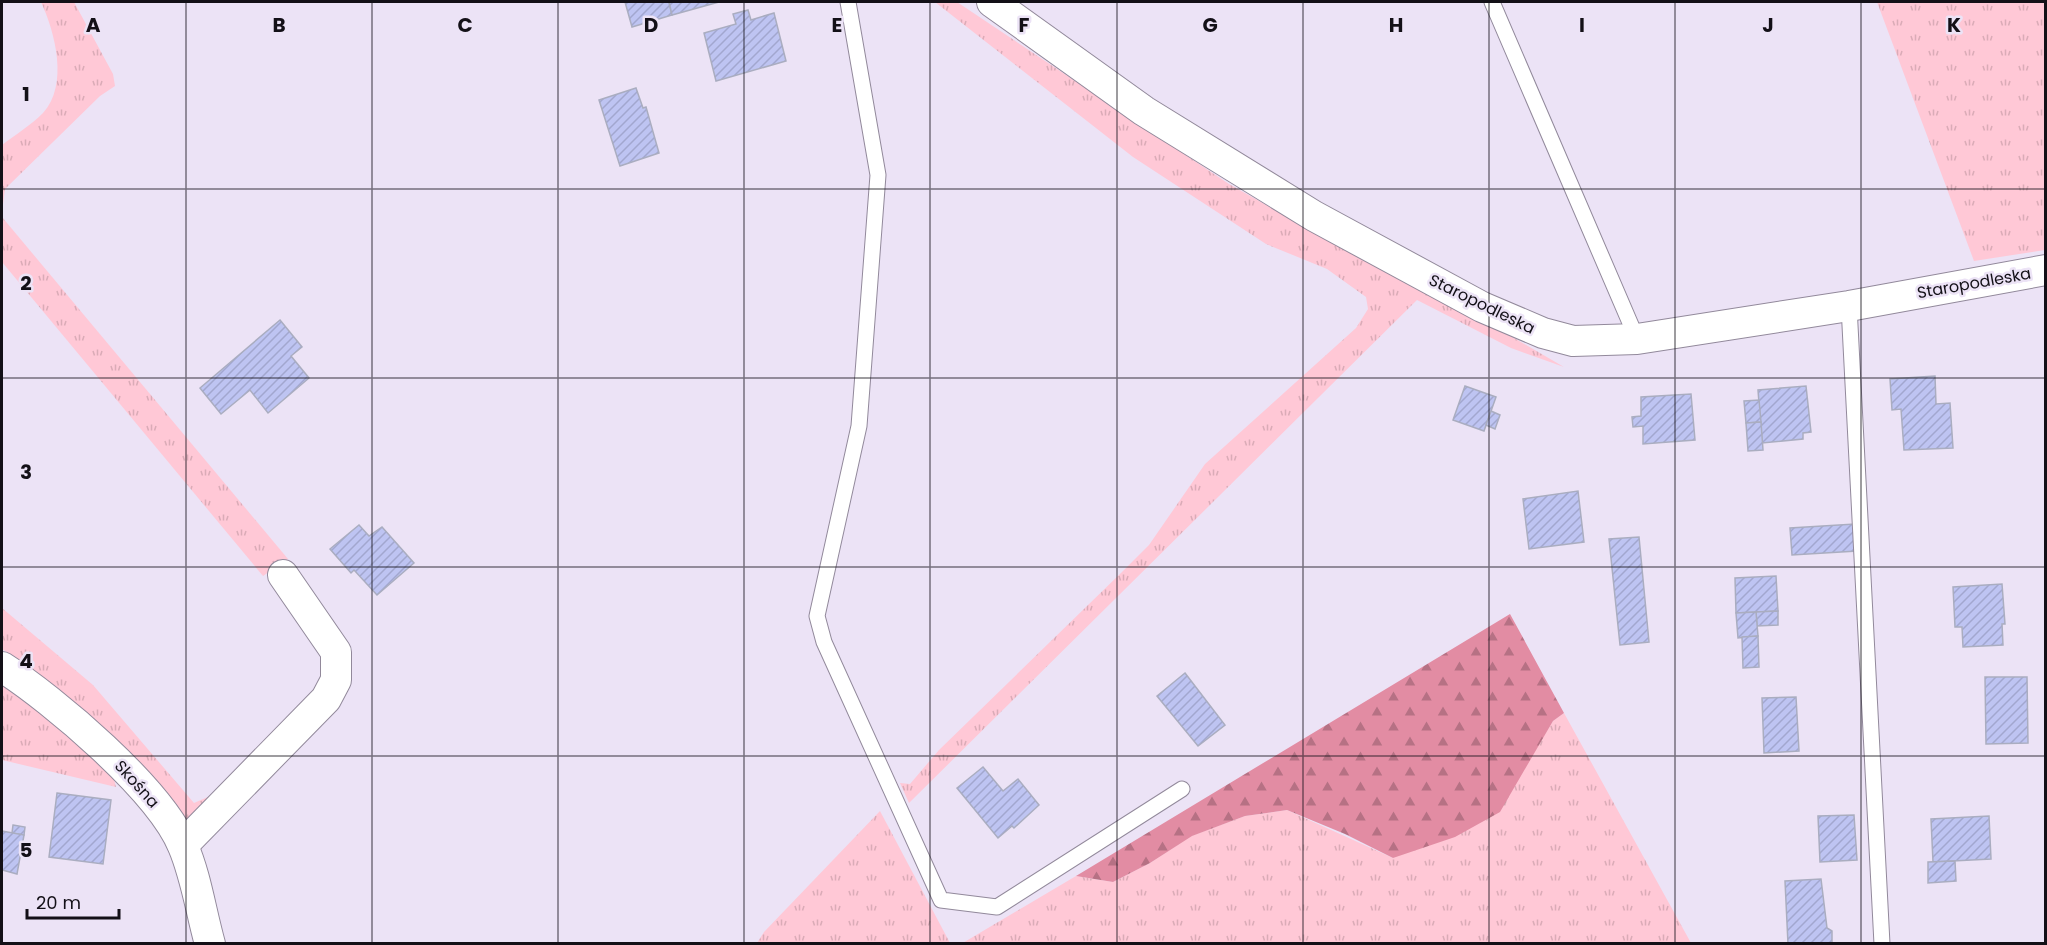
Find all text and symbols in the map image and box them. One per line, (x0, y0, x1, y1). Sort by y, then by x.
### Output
text: A (86, 11, 101, 39)
text: B (272, 11, 286, 39)
text: C (457, 11, 473, 39)
text: D (644, 11, 658, 39)
text: E (832, 11, 842, 39)
text: F (1019, 11, 1030, 39)
text: G (1202, 11, 1218, 39)
text: H (1389, 11, 1403, 39)
text: I (1579, 11, 1585, 39)
text: J (1762, 11, 1774, 39)
text: K (1947, 11, 1961, 39)
text: 1 (22, 80, 30, 108)
street label: Staropodleska (1915, 262, 2033, 304)
street label: Staropodleska (1425, 268, 1539, 340)
text: 2 (20, 269, 32, 297)
text: 3 (20, 458, 32, 486)
text: 4 (19, 647, 33, 675)
street label: Skośna (109, 755, 165, 813)
text: 5 (20, 836, 33, 864)
scale bar (27, 882, 118, 920)
text: 20 m (36, 890, 81, 915)

